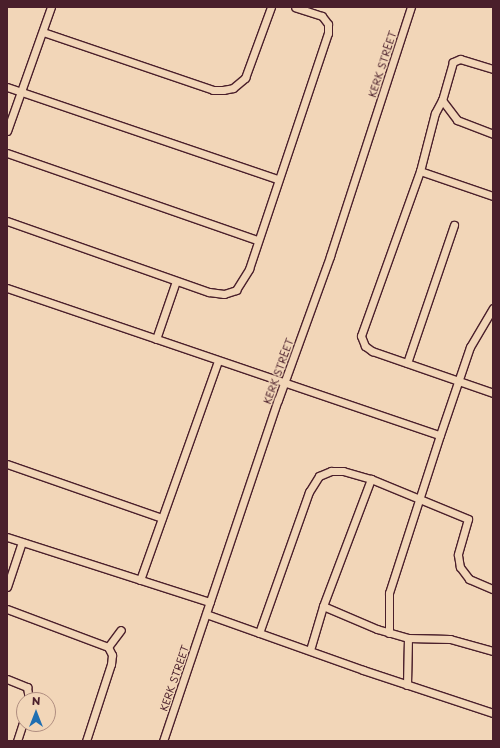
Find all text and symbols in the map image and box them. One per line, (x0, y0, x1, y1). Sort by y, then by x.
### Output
street label: KERK STREET (366, 29, 398, 99)
street label: KERK STREET (260, 336, 296, 406)
street label: KERK STREET (157, 643, 191, 713)
north arrow (16, 692, 56, 732)
text: N (32, 692, 40, 709)

